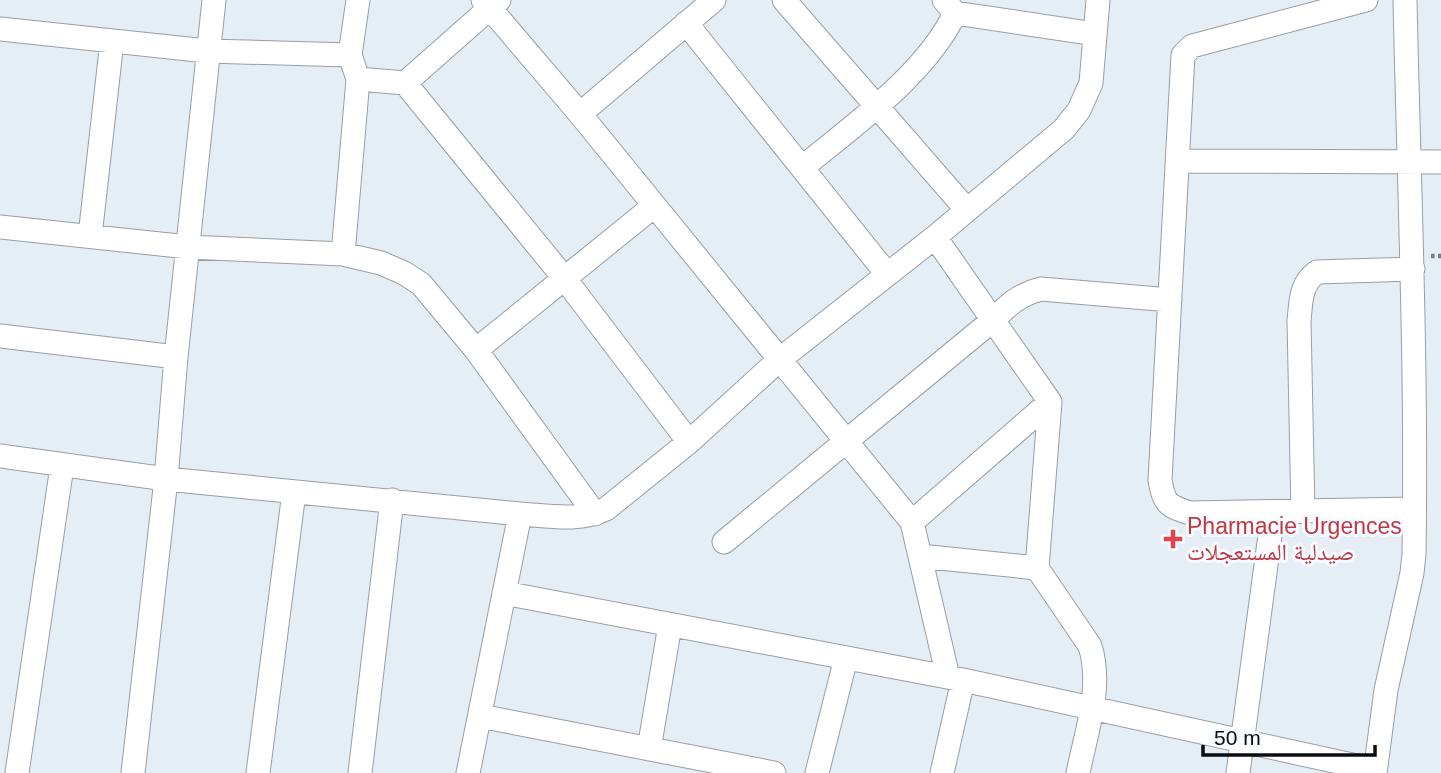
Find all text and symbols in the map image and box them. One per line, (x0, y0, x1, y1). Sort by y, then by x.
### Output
place label: Pharmacie Urgences صيدلية المستعجلات (1187, 513, 1402, 565)
marker: Pharmacie Urgences صيدلية المستعجلات (1165, 531, 1181, 547)
scale bar (1203, 714, 1374, 758)
text: 50 m (1214, 726, 1261, 749)

